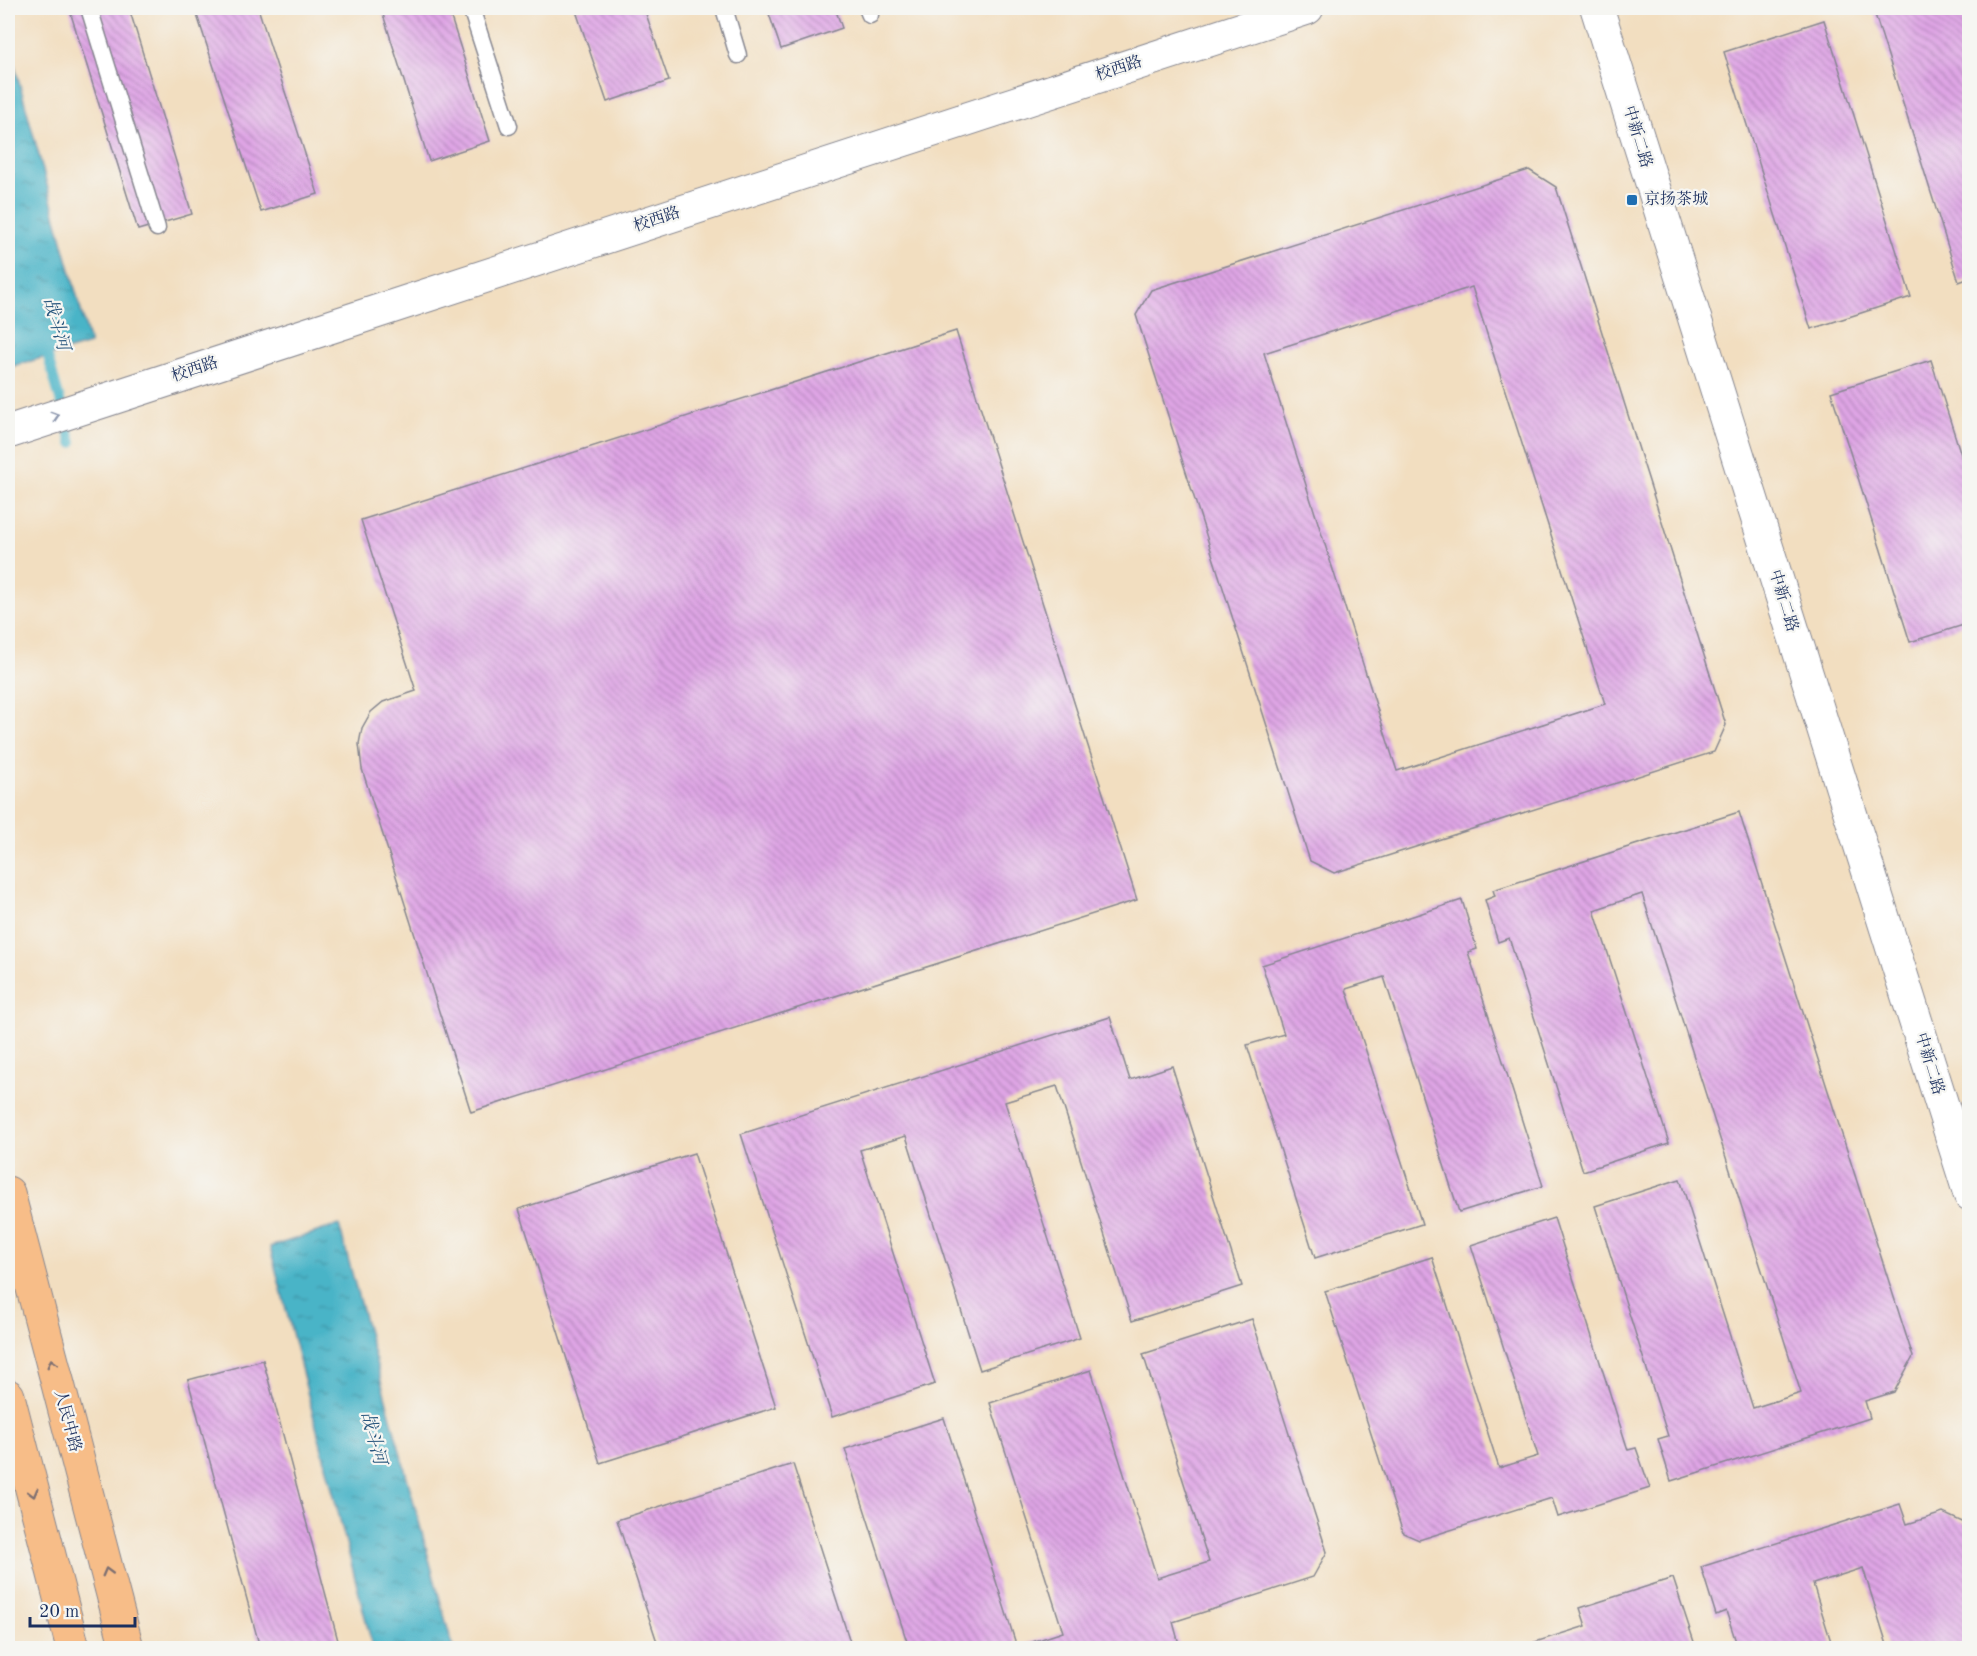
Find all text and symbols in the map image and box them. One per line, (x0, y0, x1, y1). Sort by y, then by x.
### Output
street label: 校西路 (1093, 52, 1144, 84)
street label: 中新二路 (1620, 103, 1656, 170)
place label: 京扬茶城 (1644, 190, 1708, 208)
marker: 京扬茶城 (1625, 193, 1639, 207)
street label: 校西路 (631, 203, 682, 235)
water label: 战斗河 (40, 295, 75, 355)
street label: 校西路 (169, 353, 220, 385)
one-way arrow (49, 411, 60, 424)
street label: 中新二路 (1766, 567, 1802, 634)
street label: 中新二路 (1912, 1030, 1948, 1097)
one-way arrow (47, 1358, 59, 1369)
street label: 人民中路 (51, 1387, 85, 1454)
water label: 战斗河 (357, 1409, 391, 1469)
one-way arrow (25, 1488, 38, 1498)
one-way arrow (102, 1567, 114, 1577)
scale bar (30, 1590, 135, 1628)
text: 20 m (39, 1603, 79, 1621)

